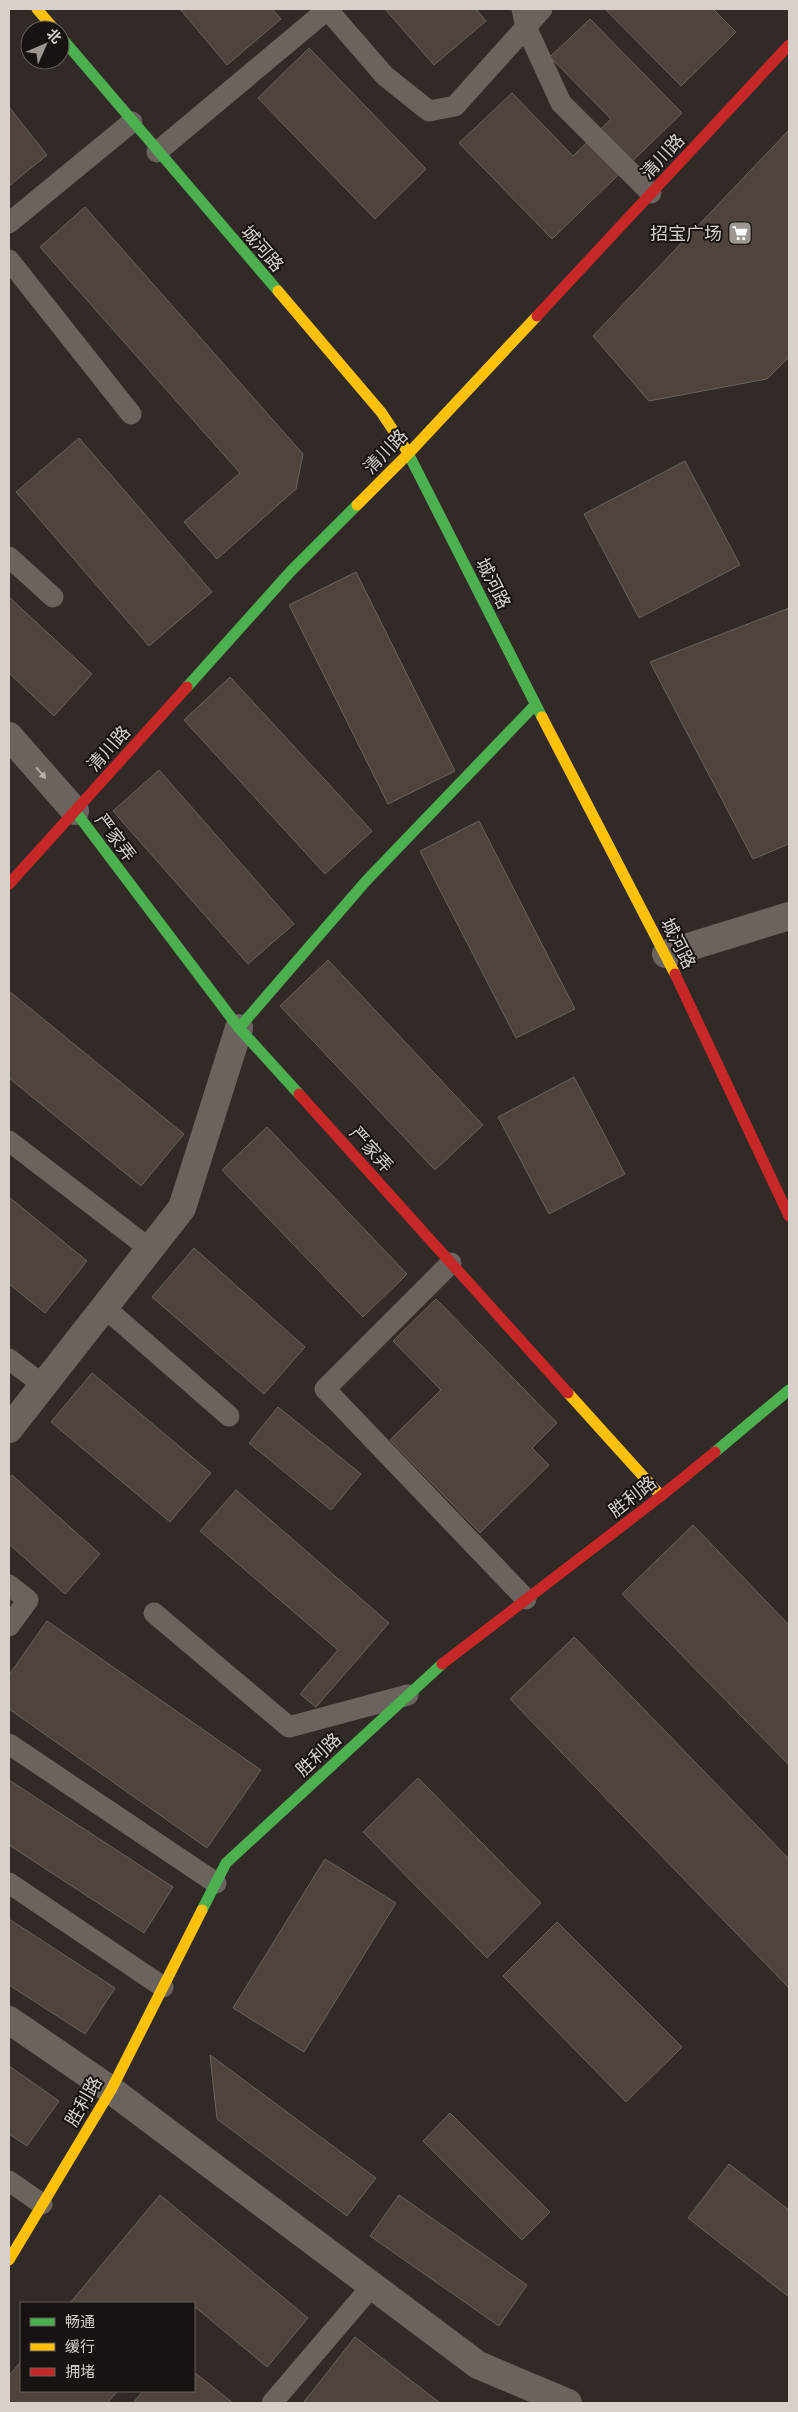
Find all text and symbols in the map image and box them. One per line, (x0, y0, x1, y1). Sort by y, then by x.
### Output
north arrow (20, 20, 70, 70)
text: 北 (44, 25, 65, 46)
street label: 清川路 (636, 129, 688, 183)
supermarket icon: 招宝广场 (727, 220, 753, 246)
street label: 城河路 (238, 221, 288, 275)
place label: 招宝广场 (650, 223, 722, 243)
street label: 清川路 (359, 425, 411, 477)
street label: 城河路 (473, 554, 515, 612)
street label: 清川路 (83, 721, 133, 775)
one-way arrow (35, 766, 47, 778)
street label: 严家弄 (92, 809, 140, 865)
street label: 城河路 (658, 914, 700, 972)
street label: 严家弄 (347, 1122, 397, 1176)
street label: 胜利路 (605, 1471, 659, 1521)
street label: 胜利路 (291, 1728, 345, 1780)
street label: 胜利路 (61, 2073, 105, 2129)
legend (20, 2302, 195, 2392)
text: 畅通 (65, 2313, 95, 2330)
text: 缓行 (65, 2338, 95, 2355)
text: 拥堵 (65, 2363, 95, 2380)

